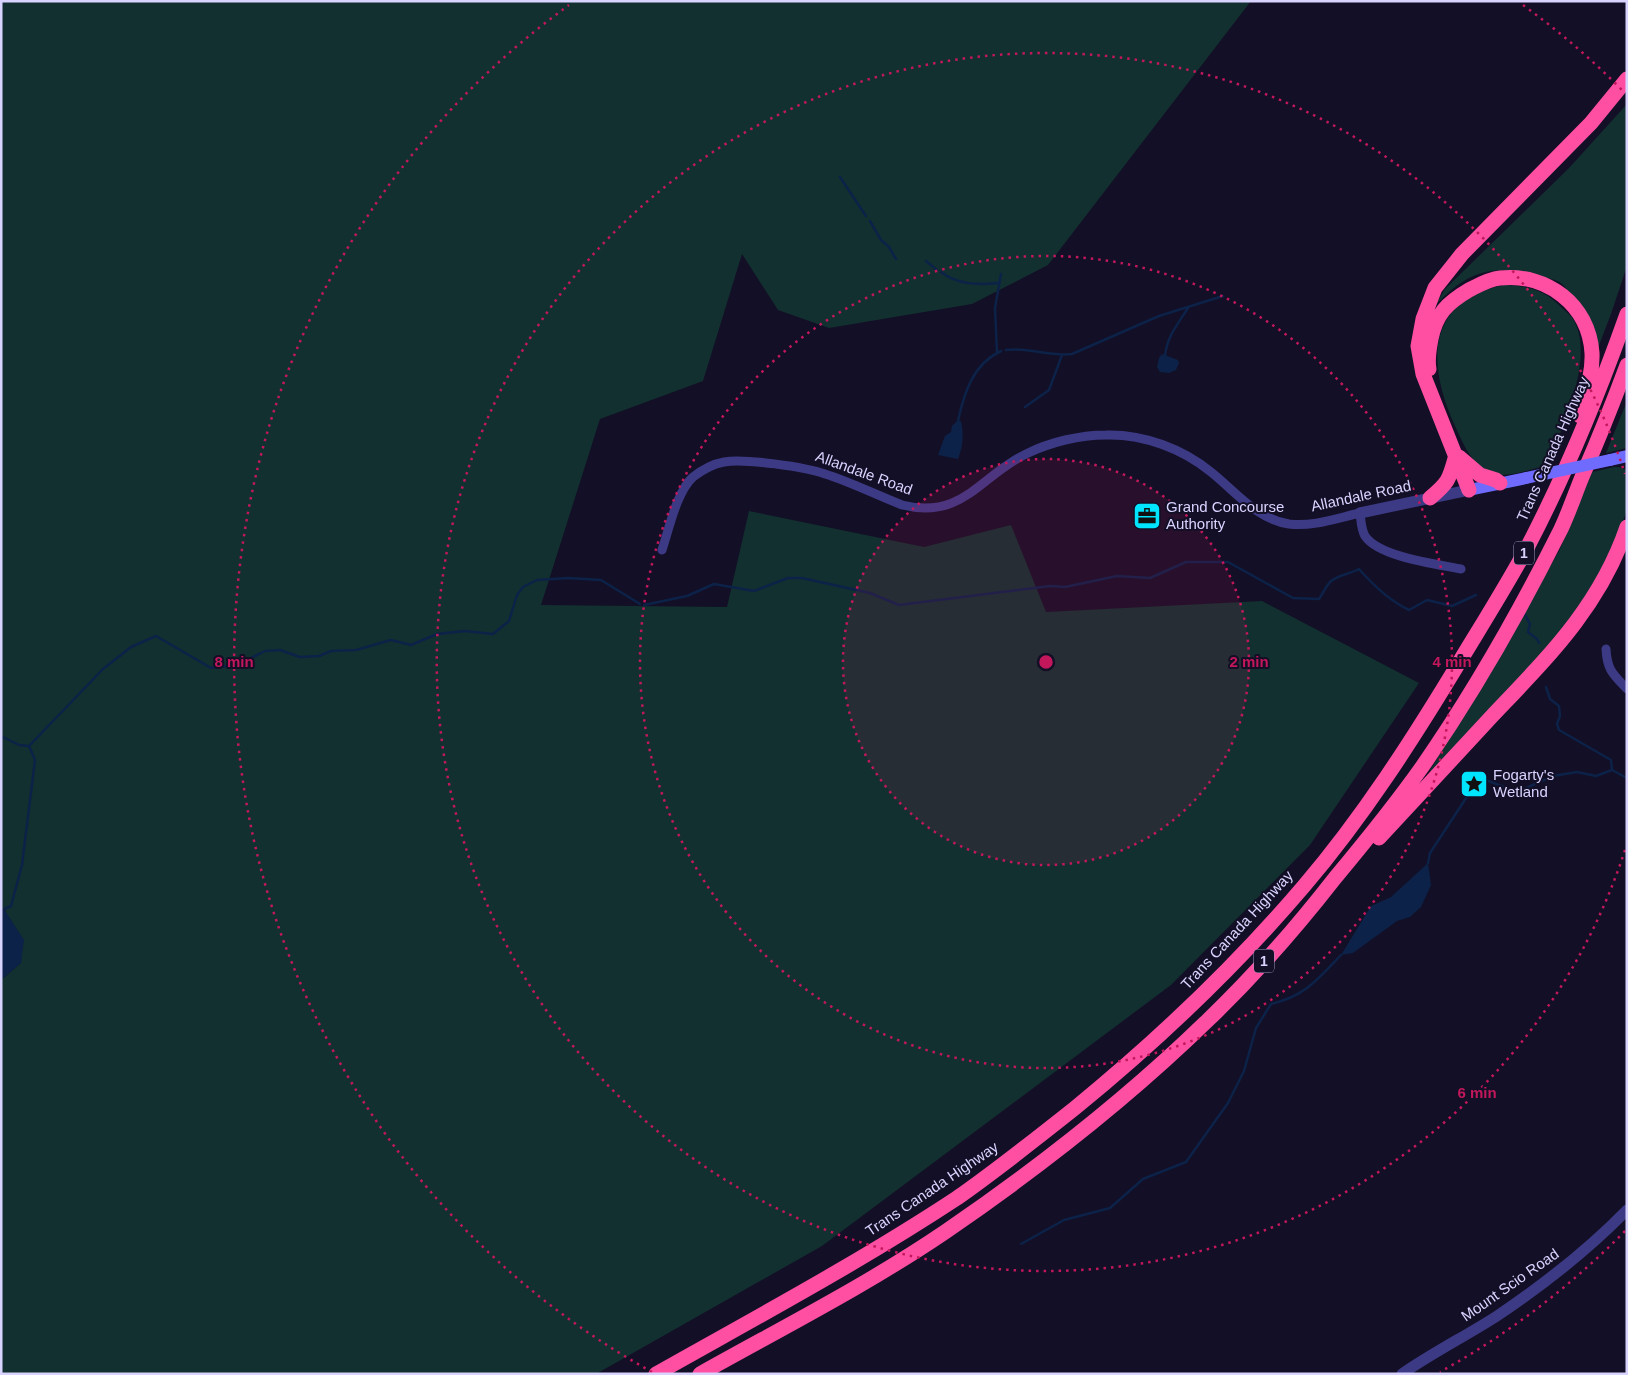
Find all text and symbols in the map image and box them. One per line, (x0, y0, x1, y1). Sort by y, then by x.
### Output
street label: Trans Canada Highway (1513, 374, 1592, 524)
street label: Allandale Road (813, 447, 915, 498)
street label: Allandale Road (1309, 477, 1412, 514)
place label: Grand Concourse Authority (1166, 498, 1284, 532)
office icon: Grand Concourse Authority (1132, 501, 1162, 531)
road number: 1 (1514, 542, 1534, 564)
text: 8 min (214, 653, 254, 670)
centre of rings (1037, 653, 1055, 671)
text: 2 min (1229, 653, 1269, 670)
text: 4 min (1432, 653, 1472, 670)
place label: Fogarty's Wetland (1493, 766, 1554, 800)
place icon: Fogarty's Wetland (1459, 769, 1489, 799)
street label: Trans Canada Highway (1177, 866, 1296, 993)
road number: 1 (1254, 949, 1274, 972)
text: 6 min (1457, 1084, 1497, 1101)
street label: Trans Canada Highway (862, 1138, 1002, 1239)
street label: Mount Scio Road (1458, 1245, 1562, 1325)

